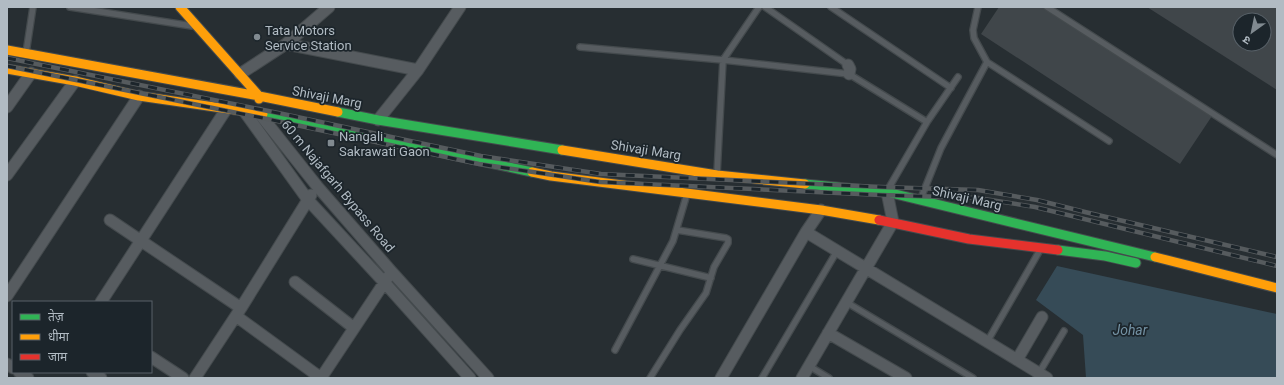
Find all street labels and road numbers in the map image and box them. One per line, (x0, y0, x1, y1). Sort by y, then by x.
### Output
street label: Shivaji Marg (291, 83, 363, 111)
street label: 60 m Najafgarh Bypass Road (278, 117, 398, 255)
street label: Shivaji Marg (610, 137, 682, 163)
street label: Shivaji Marg (931, 183, 1003, 213)

